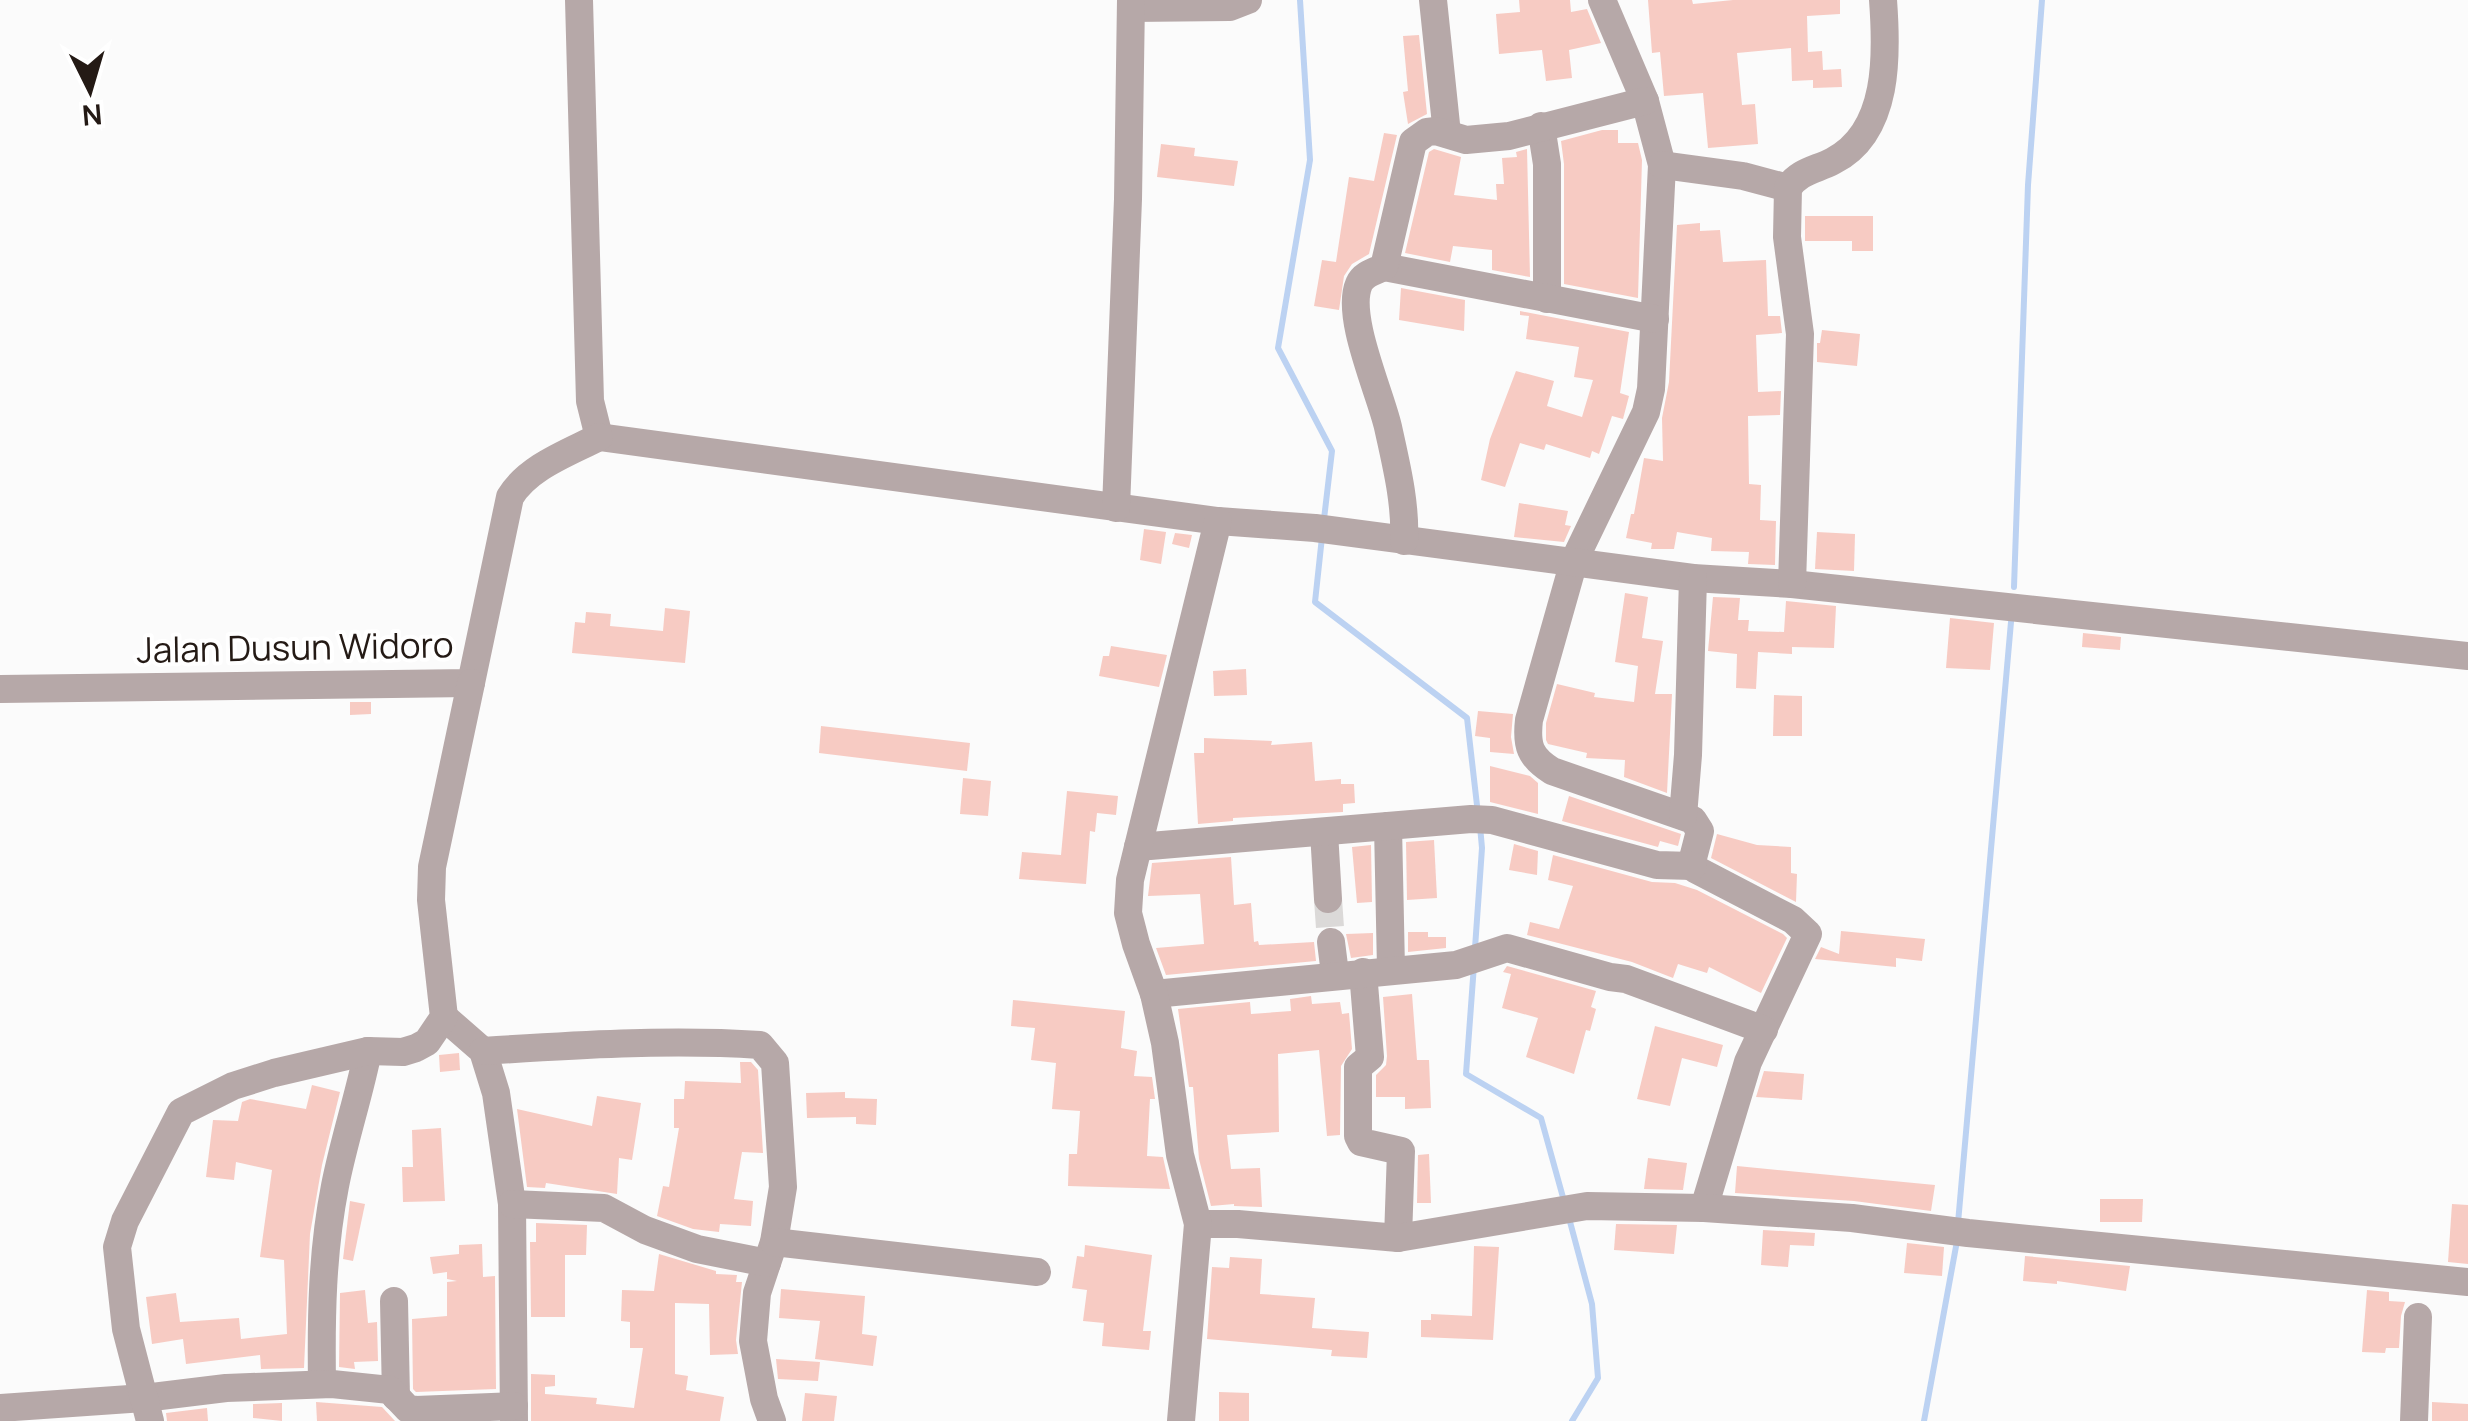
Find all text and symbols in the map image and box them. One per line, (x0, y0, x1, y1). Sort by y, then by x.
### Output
north arrow (40, 40, 140, 140)
text: N (81, 96, 104, 136)
street label: Jalan Dusun Widoro (136, 620, 454, 674)

